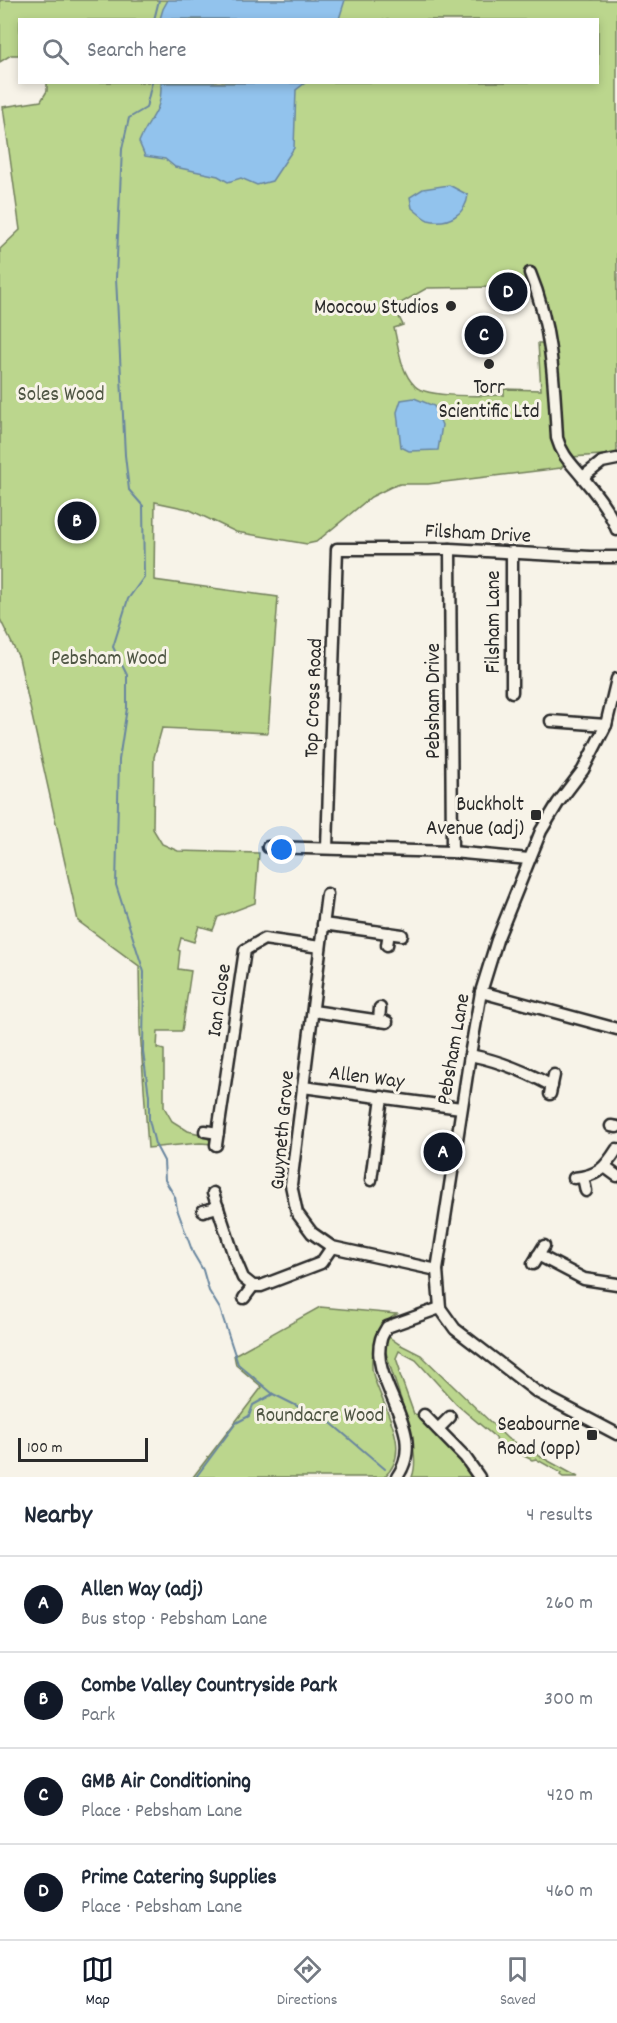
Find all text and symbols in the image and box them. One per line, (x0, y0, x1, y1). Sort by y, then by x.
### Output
search box (18, 18, 599, 84)
icon: search (39, 35, 72, 68)
text: Search here (87, 36, 186, 67)
pin: D (488, 270, 528, 314)
place label: Moocow Studios (314, 294, 439, 324)
marker: Moocow Studios (444, 299, 458, 313)
pin: C (464, 312, 504, 358)
marker: Torr Scientific Ltd (482, 357, 496, 371)
place label: Torr Scientific Ltd (438, 374, 540, 428)
park label: Soles Wood (17, 381, 105, 411)
pin: B (58, 498, 97, 544)
street label: Filsham Drive (424, 517, 532, 553)
street label: Filsham Lane (480, 570, 510, 674)
street label: Top Cross Road (298, 638, 332, 758)
street label: Pebsham Drive (420, 643, 450, 759)
park label: Pebsham Wood (51, 645, 167, 675)
place label: Buckholt Avenue (adj) (426, 791, 524, 845)
marker: Buckholt Avenue (adj) (529, 808, 543, 822)
your location (267, 835, 296, 864)
street label: Ian Close (201, 962, 241, 1039)
street label: Pebsham Lane (430, 991, 480, 1108)
street label: Allen Way (327, 1059, 406, 1099)
street label: Gwyneth Grove (264, 1069, 304, 1191)
pin: A (424, 1130, 462, 1174)
park label: Roundacre Wood (256, 1402, 384, 1432)
place label: Seabourne Road (opp) (497, 1411, 580, 1465)
marker: Seabourne Road (opp) (585, 1428, 599, 1442)
scale bar (18, 1435, 148, 1462)
text: 100 m (27, 1437, 63, 1460)
text: Nearby (24, 1498, 92, 1535)
text: 4 results (526, 1502, 593, 1530)
text: Allen Way (adj) (81, 1575, 203, 1606)
text: A (38, 1590, 49, 1618)
text: 260 m (545, 1590, 593, 1618)
text: Bus stop · Pebsham Lane (81, 1606, 267, 1634)
text: Combe Valley Countryside Park (81, 1671, 337, 1702)
text: B (39, 1686, 48, 1714)
text: 300 m (544, 1686, 593, 1714)
text: Park (81, 1702, 115, 1730)
text: GMB Air Conditioning (81, 1767, 251, 1798)
text: C (39, 1782, 48, 1810)
text: 420 m (547, 1782, 593, 1810)
text: Place · Pebsham Lane (81, 1798, 242, 1826)
text: Prime Catering Supplies (81, 1863, 277, 1894)
text: D (38, 1878, 49, 1906)
text: 460 m (546, 1878, 593, 1906)
text: Place · Pebsham Lane (81, 1894, 242, 1922)
tab: Map (81, 1953, 114, 2012)
tab: Directions (277, 1953, 337, 2012)
tab: Saved (500, 1953, 536, 2012)

